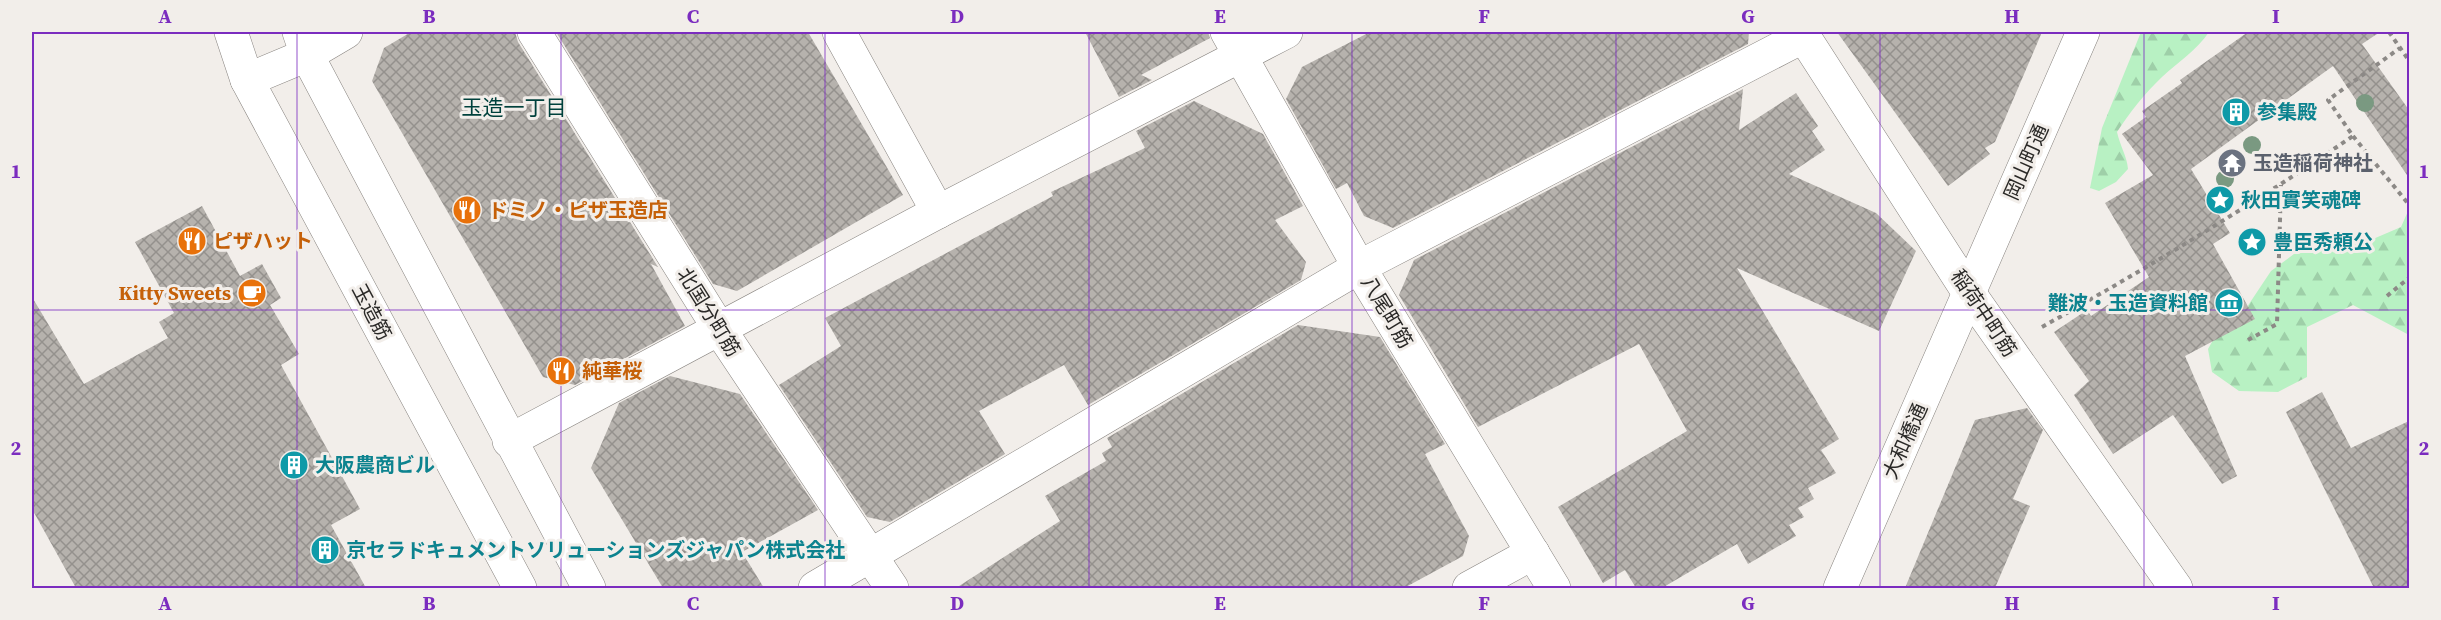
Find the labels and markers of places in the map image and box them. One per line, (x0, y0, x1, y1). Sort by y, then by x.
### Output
building icon: 参集殿 (2220, 96, 2252, 128)
place label: 参集殿 (2257, 98, 2317, 126)
temple icon: 玉造稲荷神社 (2216, 147, 2248, 179)
place label: 玉造稲荷神社 (2253, 149, 2373, 177)
place icon: 秋田實笑魂碑 (2204, 184, 2236, 216)
place label: 秋田實笑魂碑 (2241, 186, 2361, 214)
restaurant icon: ドミノ・ピザ玉造店 (451, 194, 483, 226)
place label: ドミノ・ピザ玉造店 (488, 196, 668, 224)
restaurant icon: ピザハット (176, 225, 208, 257)
place icon: 豊臣秀頼公 (2236, 226, 2268, 258)
place label: ピザハット (213, 227, 313, 255)
place label: 豊臣秀頼公 (2273, 228, 2373, 256)
cafe icon: Kitty Sweets (236, 277, 268, 309)
place label: Kitty Sweets (119, 279, 231, 307)
museum icon: 難波・玉造資料館 (2213, 287, 2245, 319)
place label: 難波・玉造資料館 (2048, 289, 2208, 317)
restaurant icon: 純華桜 (545, 355, 577, 387)
place label: 純華桜 (582, 357, 642, 385)
building icon: 大阪農商ビル (278, 449, 310, 481)
place label: 大阪農商ビル (315, 451, 435, 479)
building icon: 京セラドキュメントソリューションズジャパン株式会社 (309, 534, 341, 566)
place label: 京セラドキュメントソリューションズジャパン株式会社 (346, 536, 845, 564)

